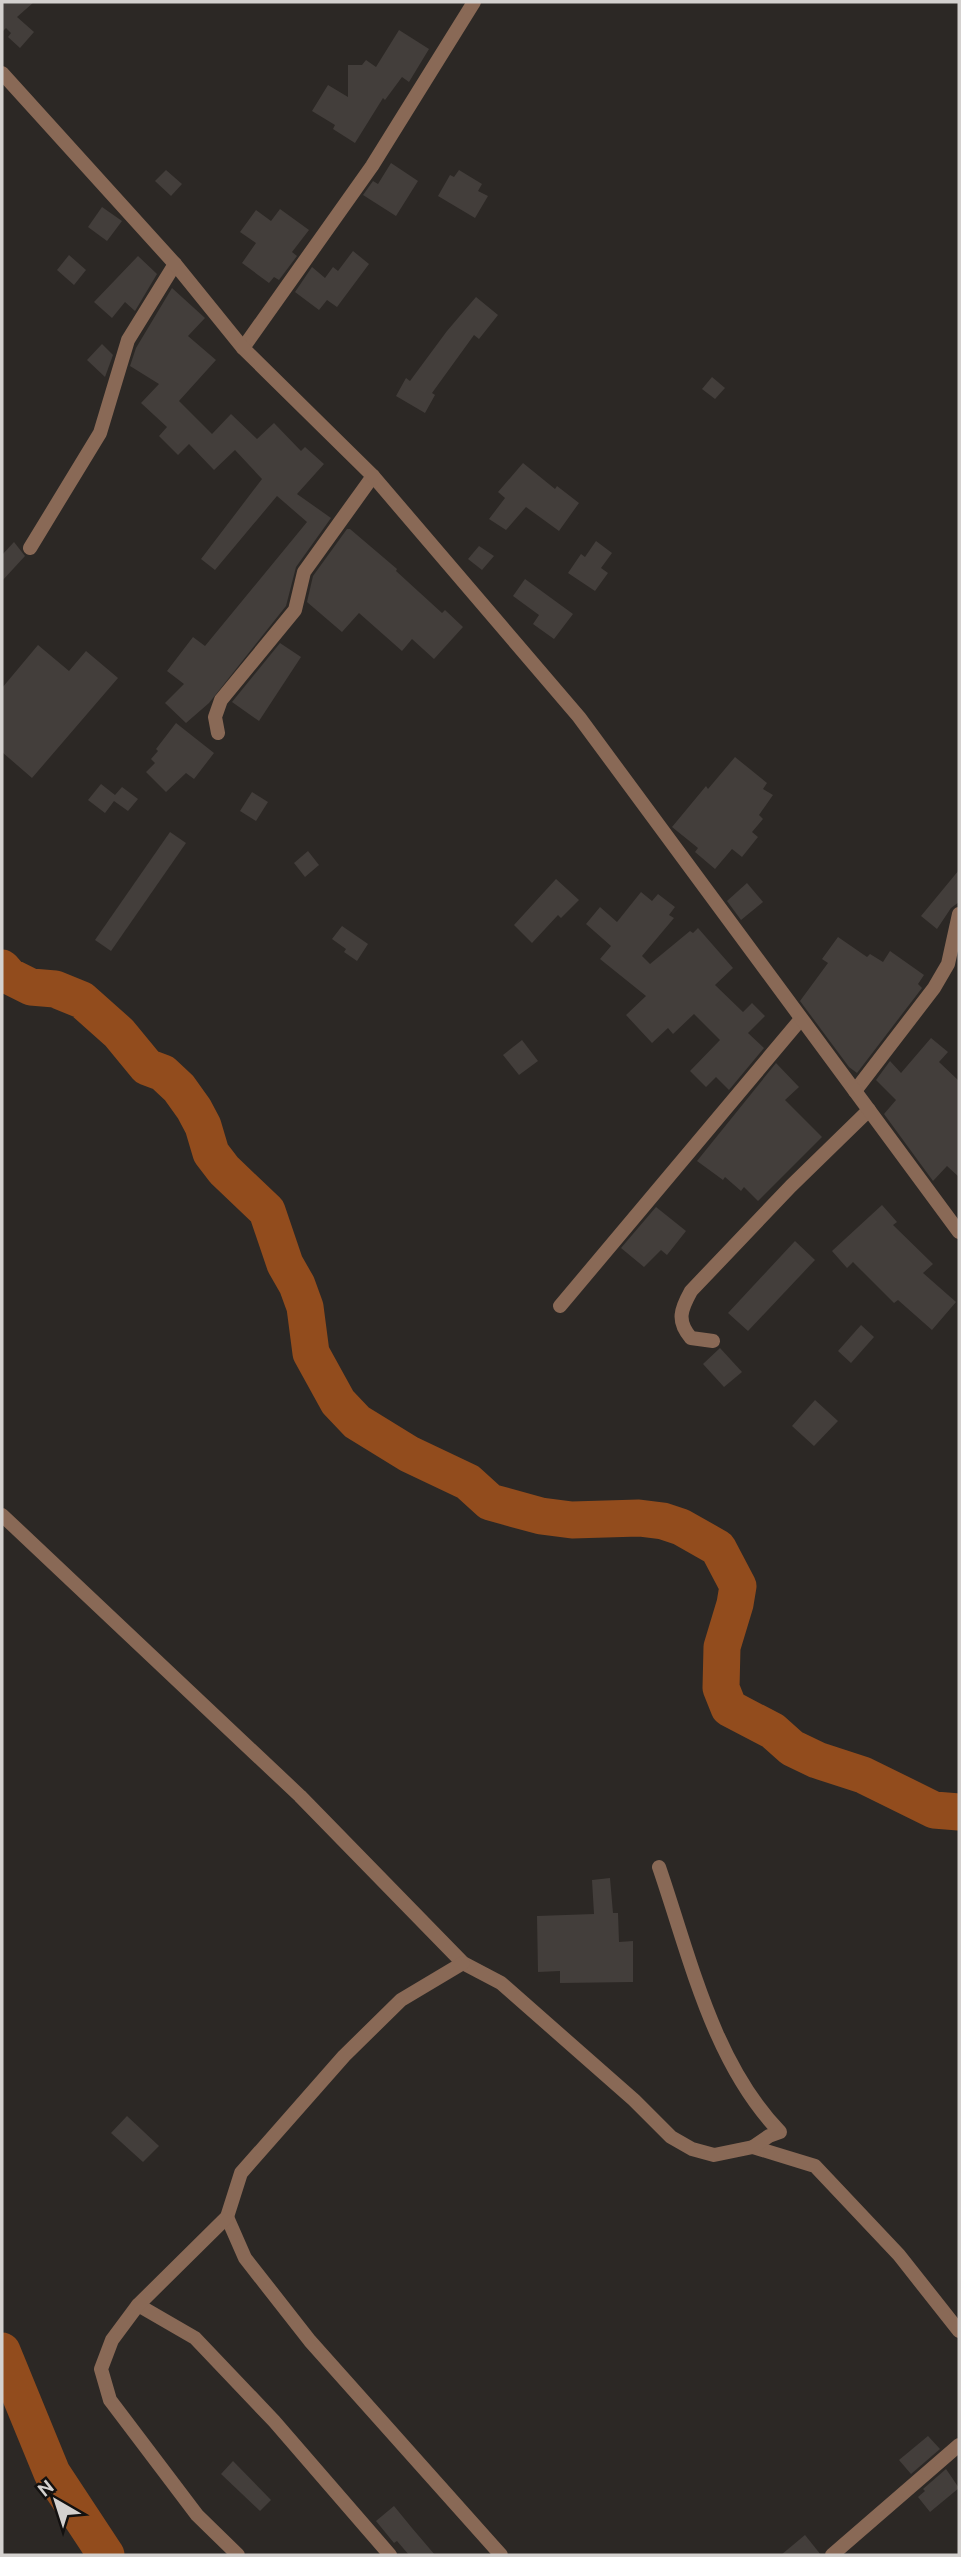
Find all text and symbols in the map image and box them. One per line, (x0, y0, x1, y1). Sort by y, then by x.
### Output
north arrow (21, 2466, 91, 2536)
text: N (33, 2475, 58, 2501)

